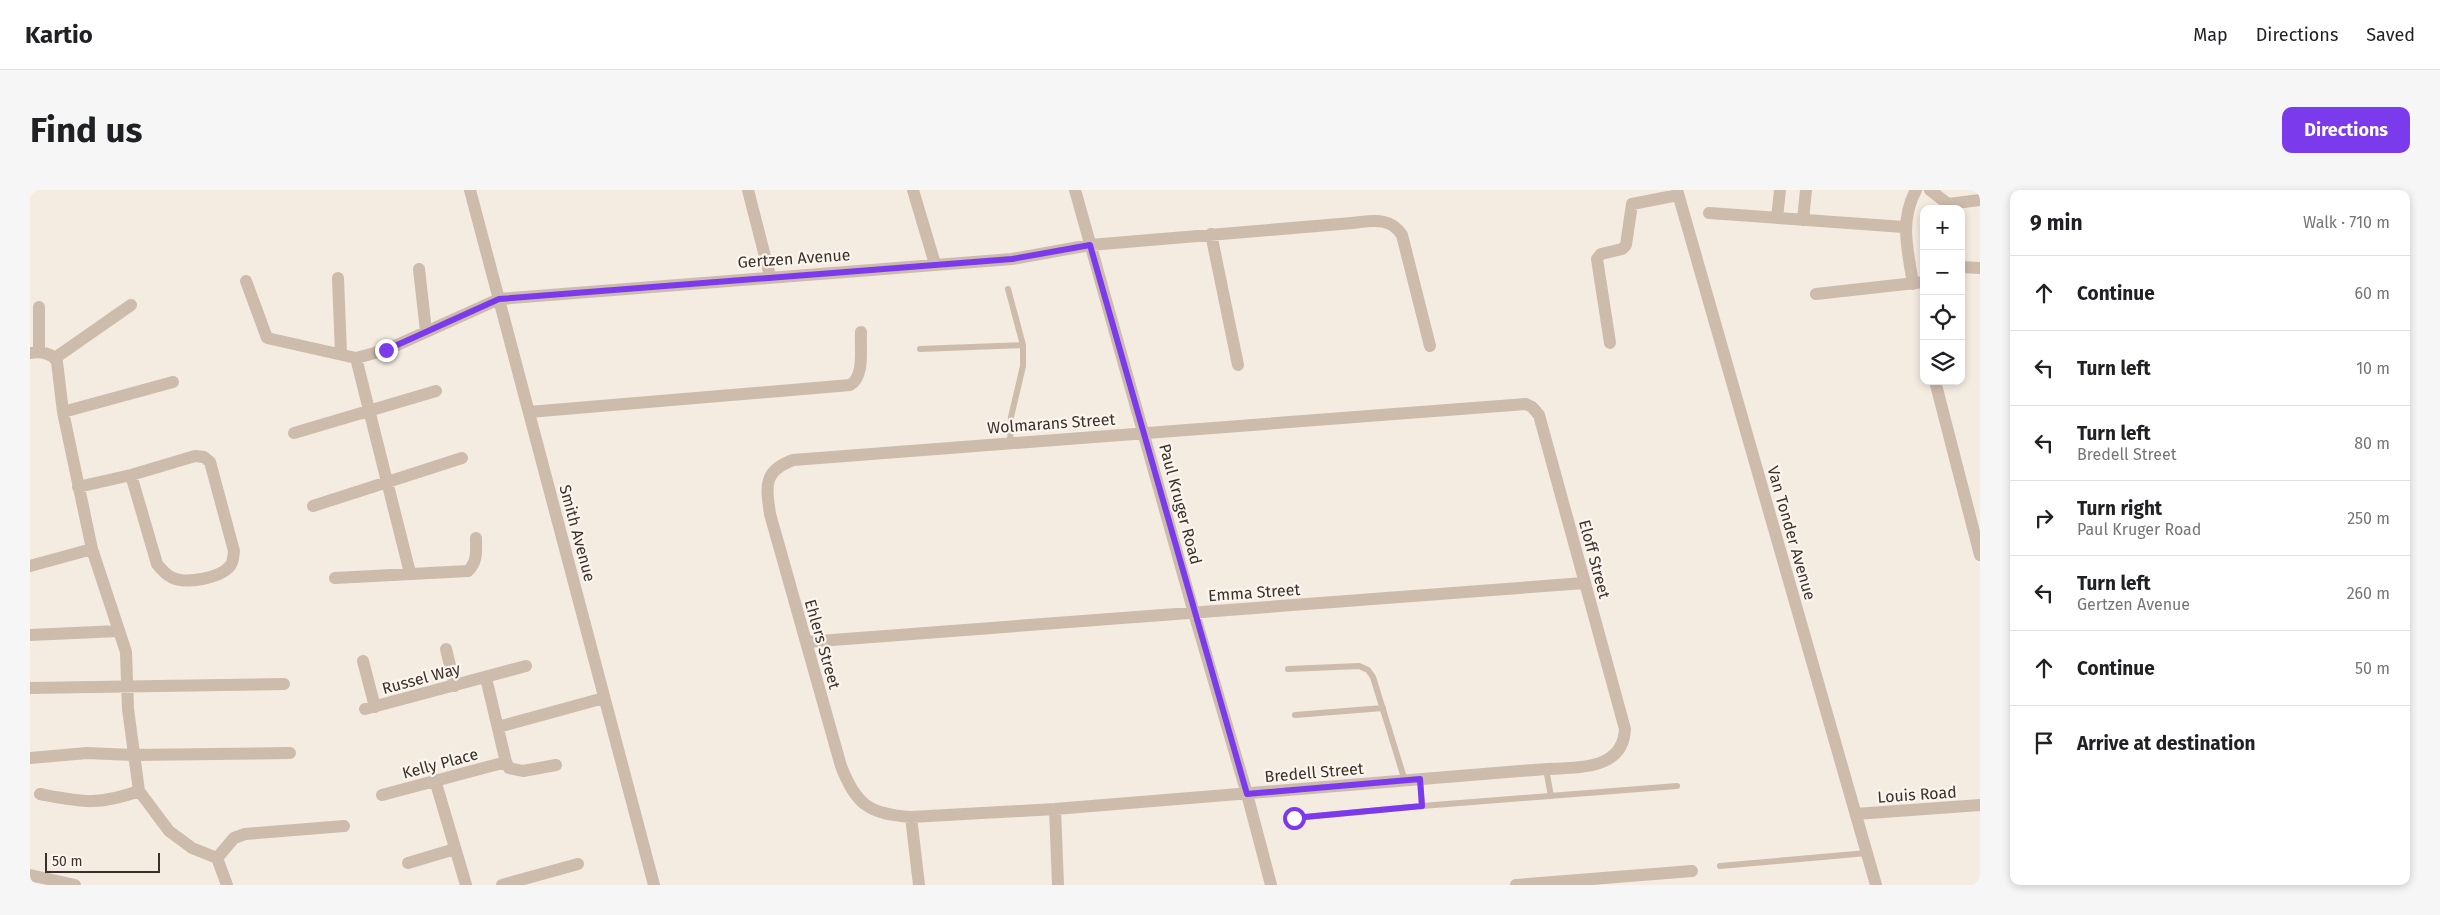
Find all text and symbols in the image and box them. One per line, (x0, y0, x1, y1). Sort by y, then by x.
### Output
text: Kartio (25, 21, 93, 49)
text: Map (2193, 24, 2228, 46)
text: Directions (2256, 24, 2338, 46)
text: Saved (2366, 24, 2415, 46)
button: Directions (2282, 107, 2410, 153)
text: Find us (30, 109, 142, 151)
map controls (1920, 205, 1965, 385)
button: + (1920, 205, 1965, 250)
text: 9 min (2030, 210, 2083, 236)
text: Walk · 710 m (2303, 213, 2390, 232)
street label: Gertzen Avenue (737, 245, 851, 272)
button: − (1920, 250, 1965, 295)
icon: ahead (2030, 279, 2058, 307)
text: Continue (2077, 282, 2155, 305)
text: 60 m (2355, 284, 2390, 303)
button: locate (1920, 295, 1965, 340)
route end (375, 339, 398, 362)
button: layers (1920, 340, 1965, 385)
icon: left (2030, 354, 2058, 382)
text: Turn left (2077, 357, 2151, 380)
text: 10 m (2356, 359, 2390, 378)
street label: Wolmarans Street (986, 410, 1116, 437)
text: Turn left (2077, 422, 2151, 445)
icon: left (2030, 429, 2058, 457)
text: 80 m (2354, 434, 2390, 453)
street label: Paul Kruger Road (1155, 442, 1206, 567)
text: Bredell Street (2077, 445, 2176, 464)
street label: Van Tonder Avenue (1763, 464, 1820, 602)
street label: Smith Avenue (555, 483, 600, 584)
text: Turn right (2077, 497, 2162, 520)
icon: right (2030, 504, 2058, 532)
text: 250 m (2347, 509, 2390, 528)
street label: Eloff Street (1575, 518, 1614, 601)
text: Paul Kruger Road (2077, 520, 2201, 539)
text: Turn left (2077, 572, 2151, 595)
icon: left (2030, 579, 2058, 607)
street label: Emma Street (1207, 580, 1301, 605)
text: 260 m (2347, 584, 2390, 603)
text: Gertzen Avenue (2077, 595, 2190, 614)
street label: Ehlers Street (801, 597, 844, 691)
icon: ahead (2030, 654, 2058, 682)
text: Continue (2077, 657, 2155, 680)
street label: Russel Way (380, 659, 463, 698)
text: 50 m (2355, 659, 2390, 678)
icon: arrive (2030, 729, 2058, 757)
text: Arrive at destination (2077, 732, 2256, 755)
street label: Kelly Place (400, 744, 480, 783)
street label: Bredell Street (1264, 759, 1365, 786)
street label: Louis Road (1877, 782, 1957, 807)
route start (1283, 807, 1306, 830)
scale bar (45, 850, 160, 873)
text: 50 m (52, 853, 83, 870)

